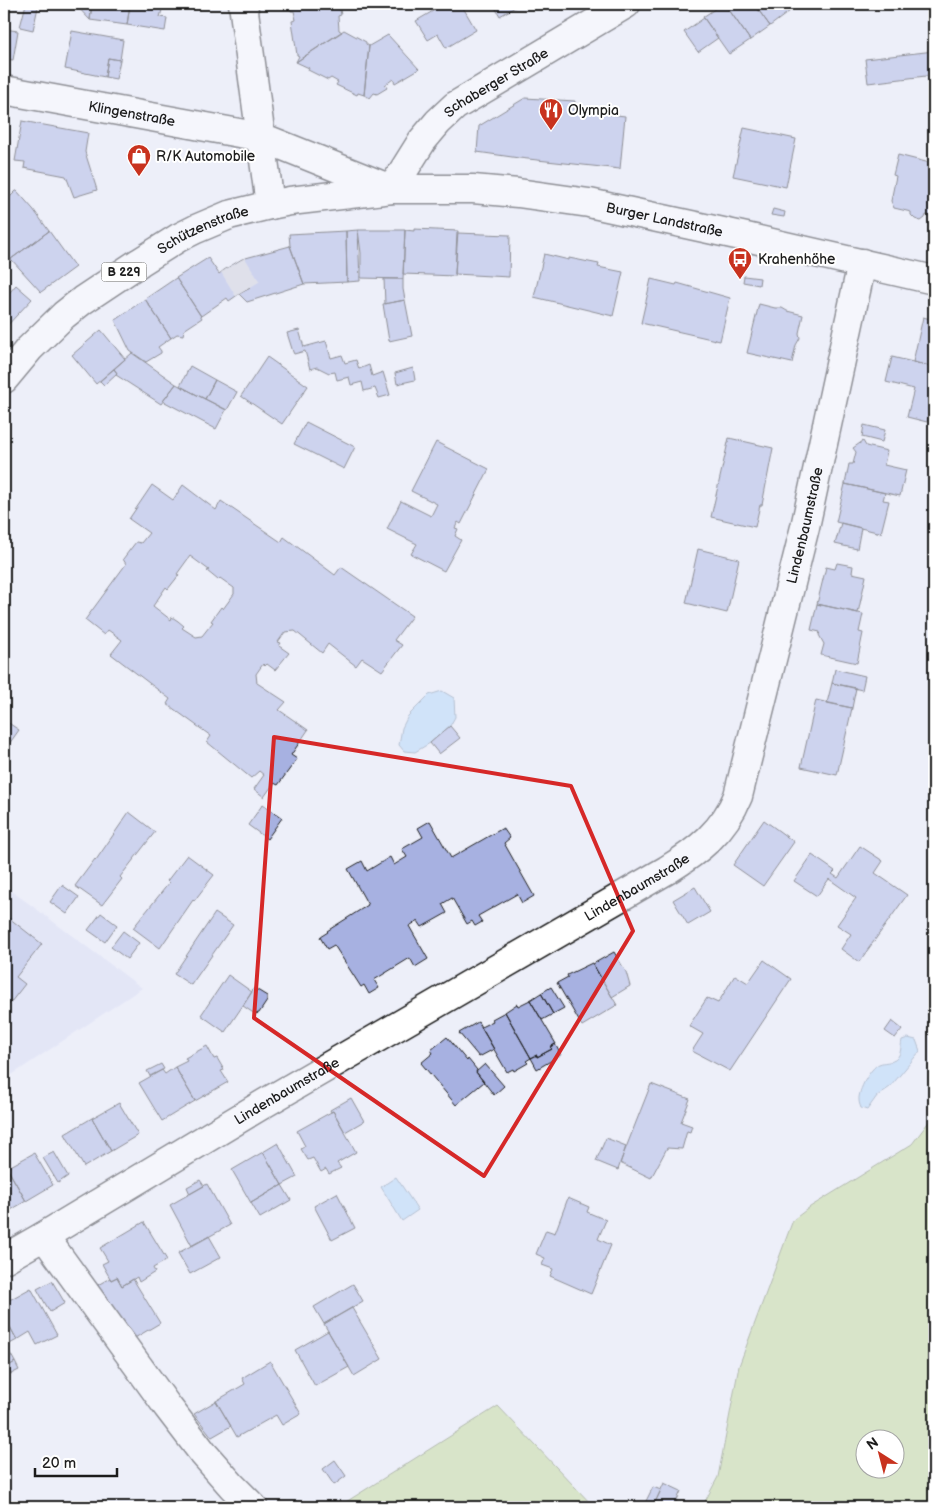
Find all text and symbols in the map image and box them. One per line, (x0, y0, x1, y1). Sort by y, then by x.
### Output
street label: Schaberger Straße (440, 44, 551, 121)
restaurant icon: Olympia (538, 97, 564, 131)
street label: Klingenstraße (87, 98, 176, 130)
place label: Olympia (568, 102, 619, 119)
shop icon: R/K Automobile (126, 143, 152, 177)
place label: R/K Automobile (156, 148, 255, 165)
street label: Burger Landstraße (605, 199, 724, 241)
street label: Schützenstraße (154, 203, 250, 258)
bus stop icon: Krahenhöhe (727, 246, 753, 280)
place label: Krahenhöhe (758, 251, 835, 268)
road number: B 229 (102, 262, 146, 282)
street label: Lindenbaumstraße (783, 466, 827, 585)
street label: Lindenbaumstraße (581, 850, 693, 925)
street label: Lindenbaumstraße (231, 1054, 343, 1129)
north arrow (856, 1428, 906, 1478)
text: N (863, 1434, 882, 1454)
scale bar (35, 1446, 118, 1478)
text: 20 m (42, 1454, 76, 1473)

